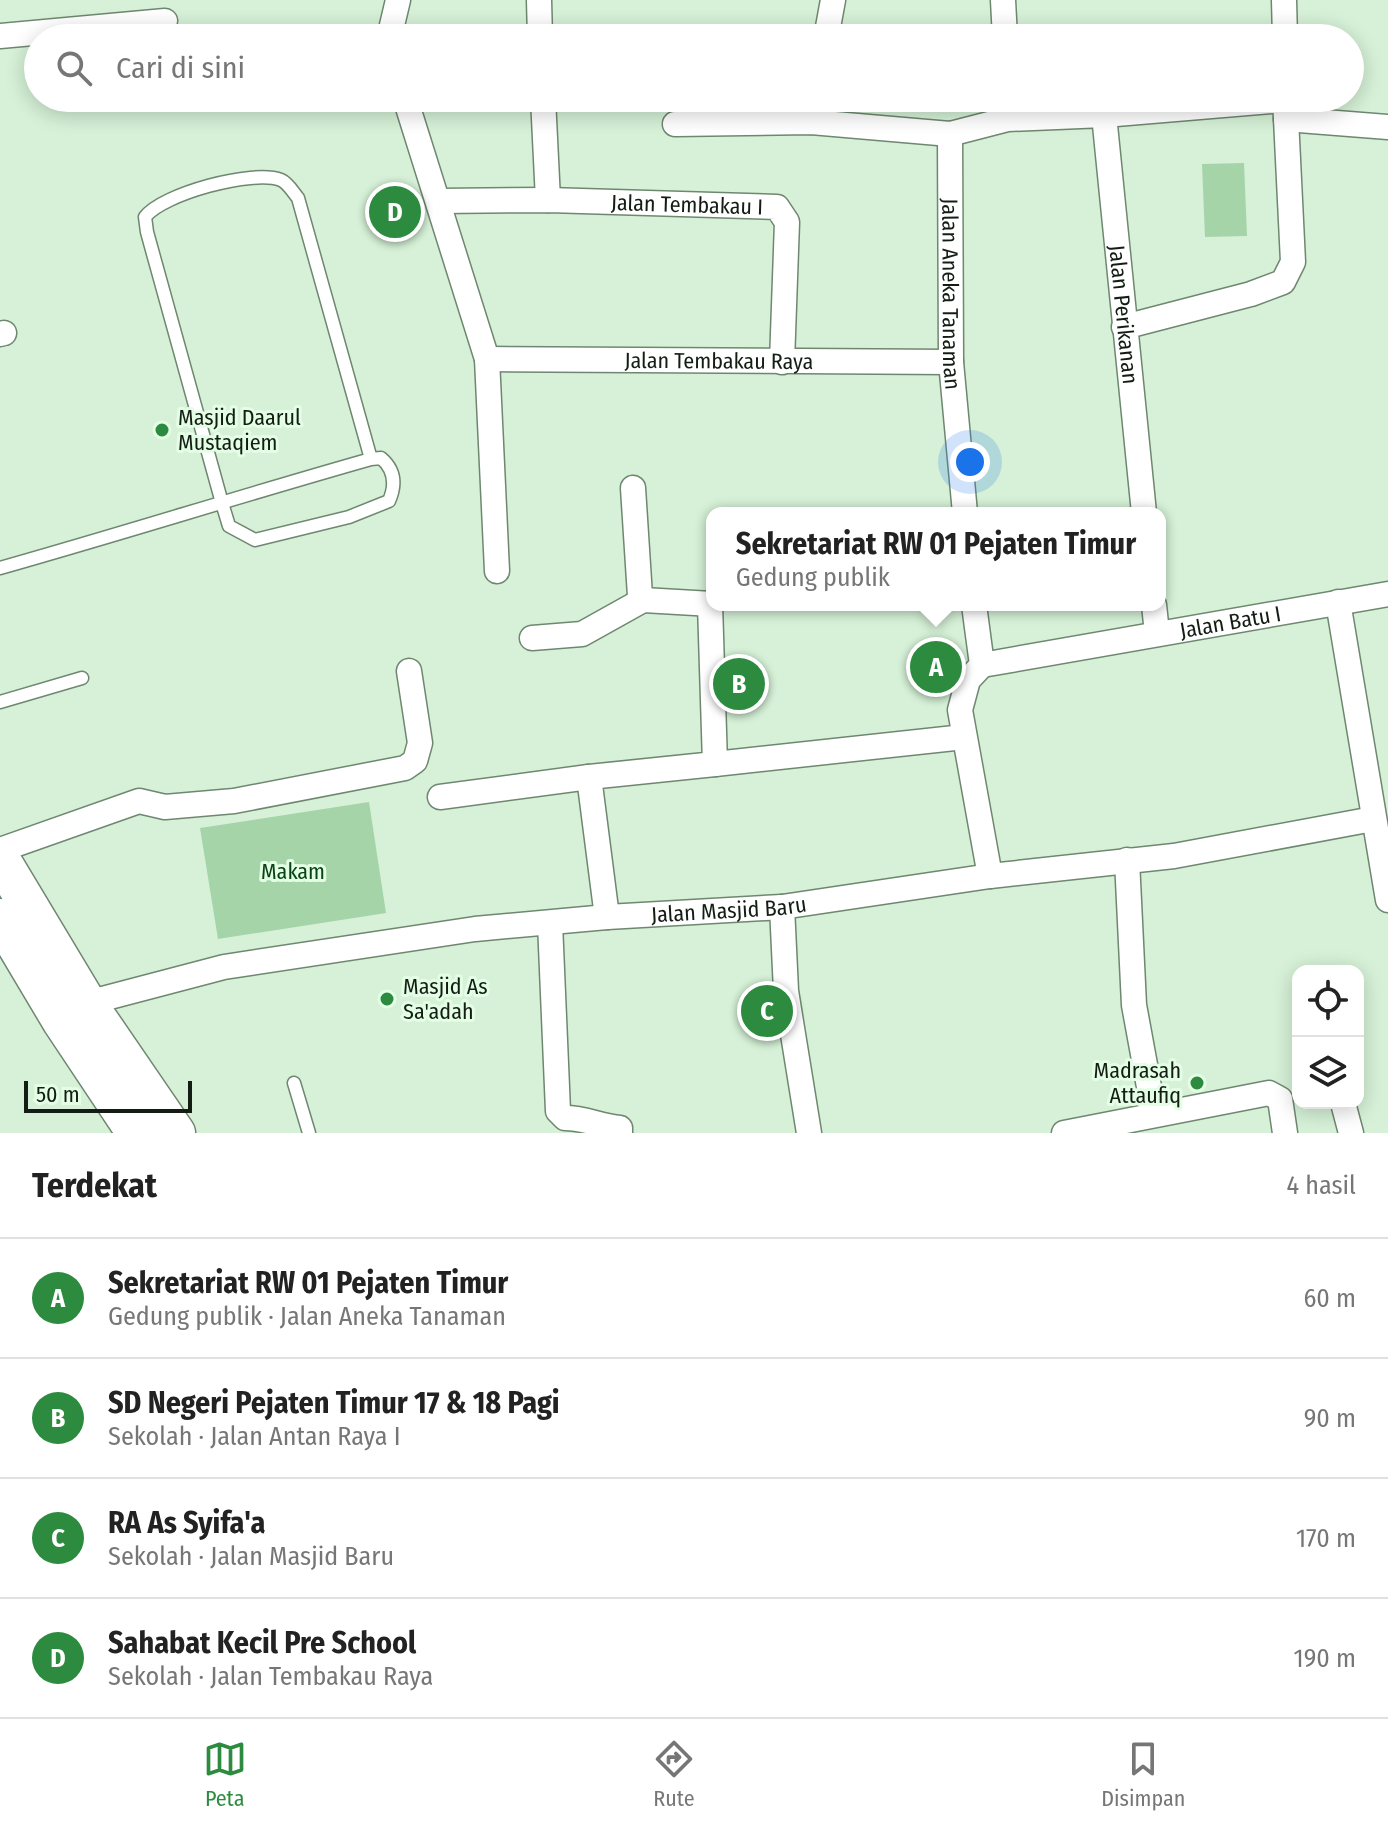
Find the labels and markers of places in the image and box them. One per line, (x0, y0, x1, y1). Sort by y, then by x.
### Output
pin: D (369, 182, 421, 242)
place label: Masjid Daarul Mustaqiem (178, 404, 301, 456)
marker: Masjid Daarul Mustaqiem (153, 421, 171, 439)
pin: A (910, 637, 962, 697)
pin: B (713, 654, 765, 714)
place label: Masjid As Sa'adah (403, 973, 488, 1025)
pin: C (741, 981, 793, 1041)
marker: Masjid As Sa'adah (378, 990, 396, 1008)
place label: Madrasah Attaufiq (1094, 1057, 1181, 1109)
marker: Madrasah Attaufiq (1188, 1074, 1206, 1092)

